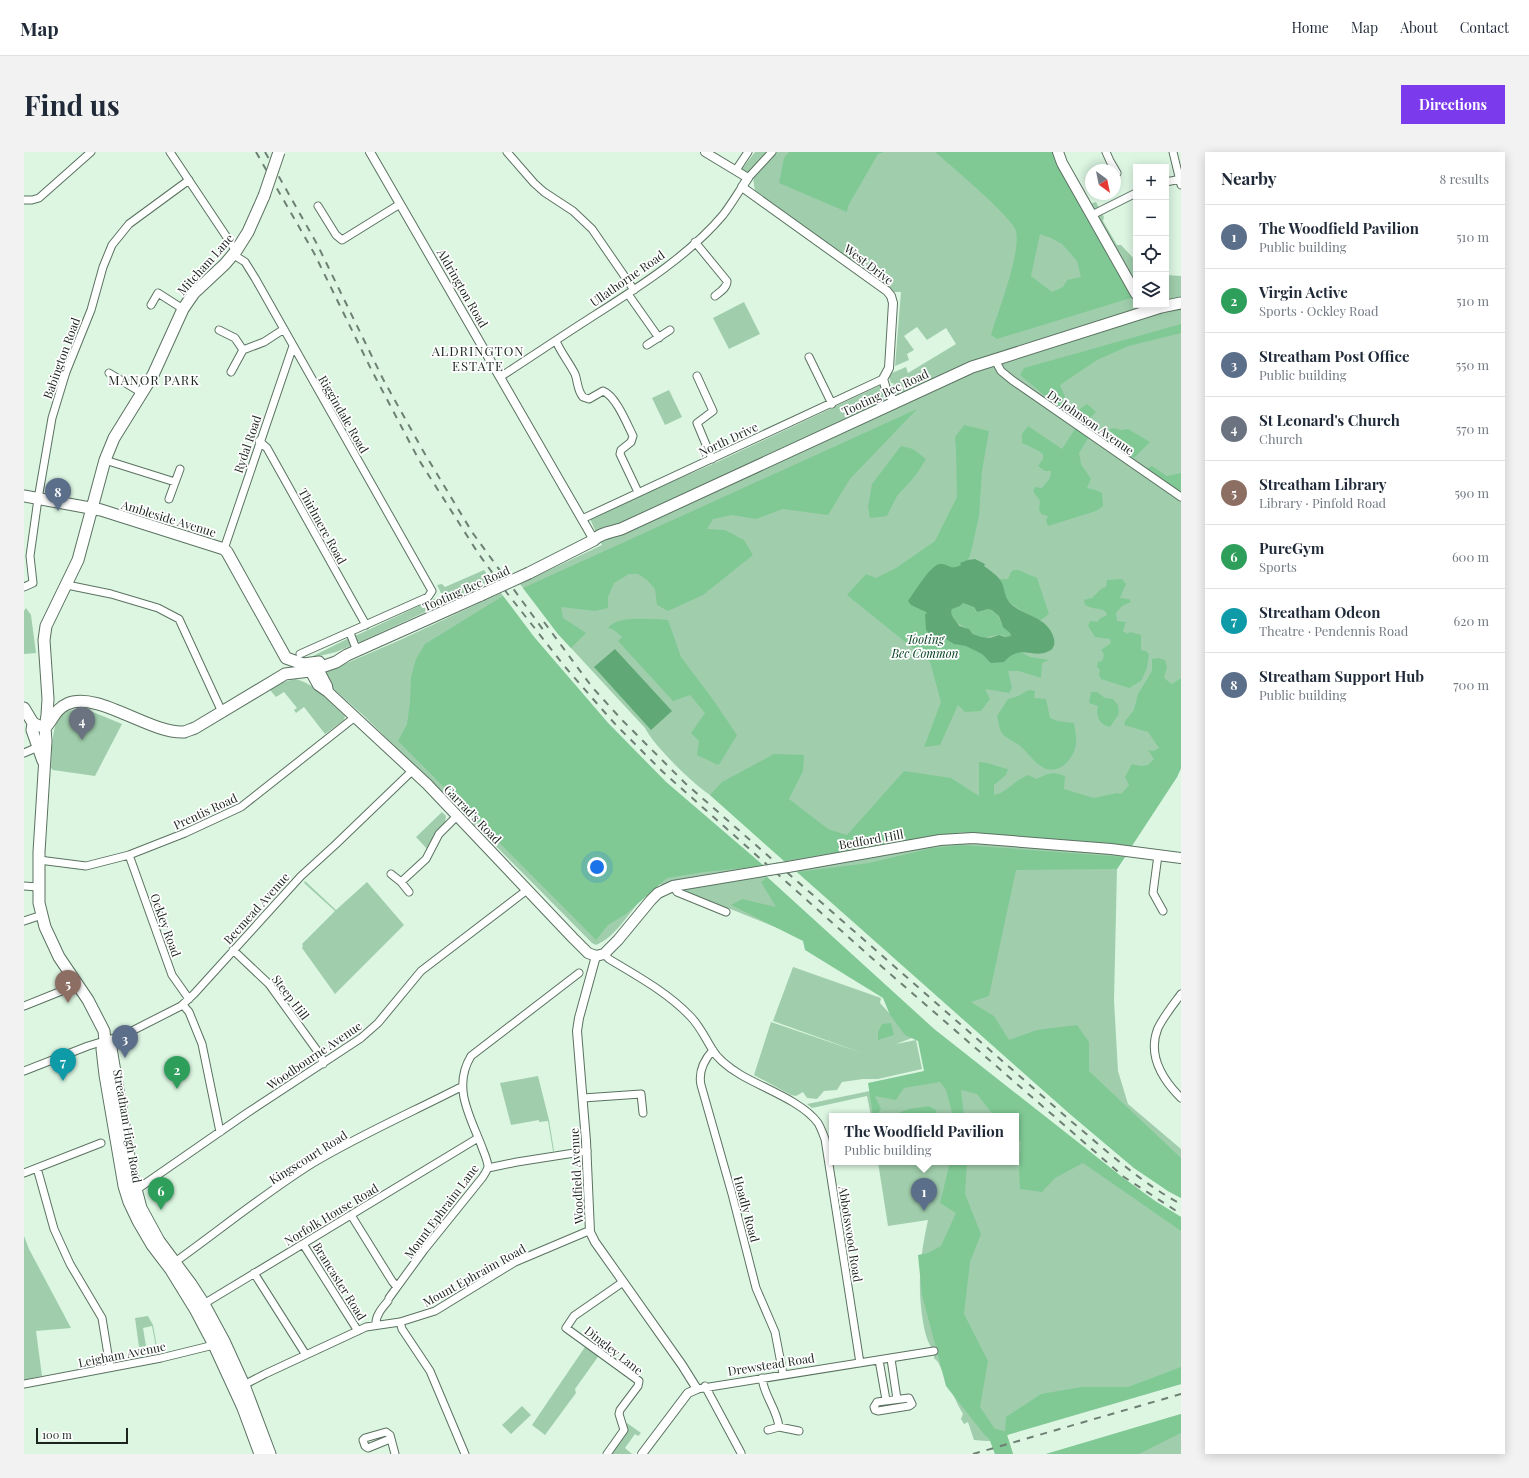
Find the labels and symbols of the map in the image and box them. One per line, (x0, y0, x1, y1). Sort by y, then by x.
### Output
north arrow (1085, 164, 1121, 200)
street label: Mitcham Lane (173, 230, 237, 298)
street label: West Drive (840, 240, 897, 288)
street label: Aldrington Road (433, 245, 492, 330)
street label: Ullathorne Road (587, 246, 667, 310)
street label: Babington Road (39, 315, 83, 401)
district label: ALDRINGTON ESTATE (431, 342, 524, 374)
street label: Tooting Bec Road (839, 365, 931, 419)
district label: MANOR PARK (108, 371, 200, 388)
street label: Riggindale Road (315, 372, 373, 456)
street label: Dr Johnson Avenue (1044, 386, 1138, 458)
street label: Rydal Road (230, 413, 264, 475)
street label: North Drive (696, 418, 760, 460)
pin: 8 (45, 478, 71, 511)
street label: Thirlmere Road (295, 485, 351, 567)
street label: Ambleside Avenue (119, 496, 218, 540)
street label: Tooting Bec Road (420, 562, 512, 614)
park label: Tooting Bec Common (890, 631, 959, 661)
pin: 4 (69, 707, 95, 740)
street label: Garrad's Road (441, 781, 505, 847)
street label: Prentis Road (170, 789, 240, 833)
street label: Bedford Hill (837, 825, 905, 853)
your location (587, 857, 607, 877)
street label: Becmead Avenue (220, 869, 292, 947)
street label: Ockley Road (147, 891, 185, 959)
pin: 5 (55, 970, 81, 1003)
street label: Steep Hill (269, 971, 313, 1023)
street label: Woodbourne Avenue (263, 1017, 365, 1093)
pin: 3 (112, 1025, 138, 1058)
pin: 7 (50, 1048, 76, 1081)
pin: 2 (164, 1056, 190, 1089)
street label: Streatham High Road (110, 1068, 146, 1184)
street label: Kingscourt Road (266, 1127, 350, 1187)
street label: Woodfield Avenue (565, 1128, 587, 1225)
street label: Mount Ephraim Lane (400, 1161, 482, 1261)
street label: Hoadly Road (730, 1174, 764, 1244)
pin: 6 (148, 1177, 174, 1210)
pin: 1 (911, 1178, 937, 1211)
street label: Norfolk House Road (281, 1179, 381, 1249)
street label: Abbotswood Road (835, 1184, 866, 1283)
street label: Brancaster Road (310, 1239, 370, 1323)
street label: Mount Ephraim Road (420, 1240, 528, 1310)
street label: Dingley Lane (582, 1322, 646, 1378)
street label: Leigham Avenue (77, 1338, 167, 1370)
street label: Drewstead Road (726, 1349, 816, 1379)
scale bar (36, 1426, 128, 1445)

